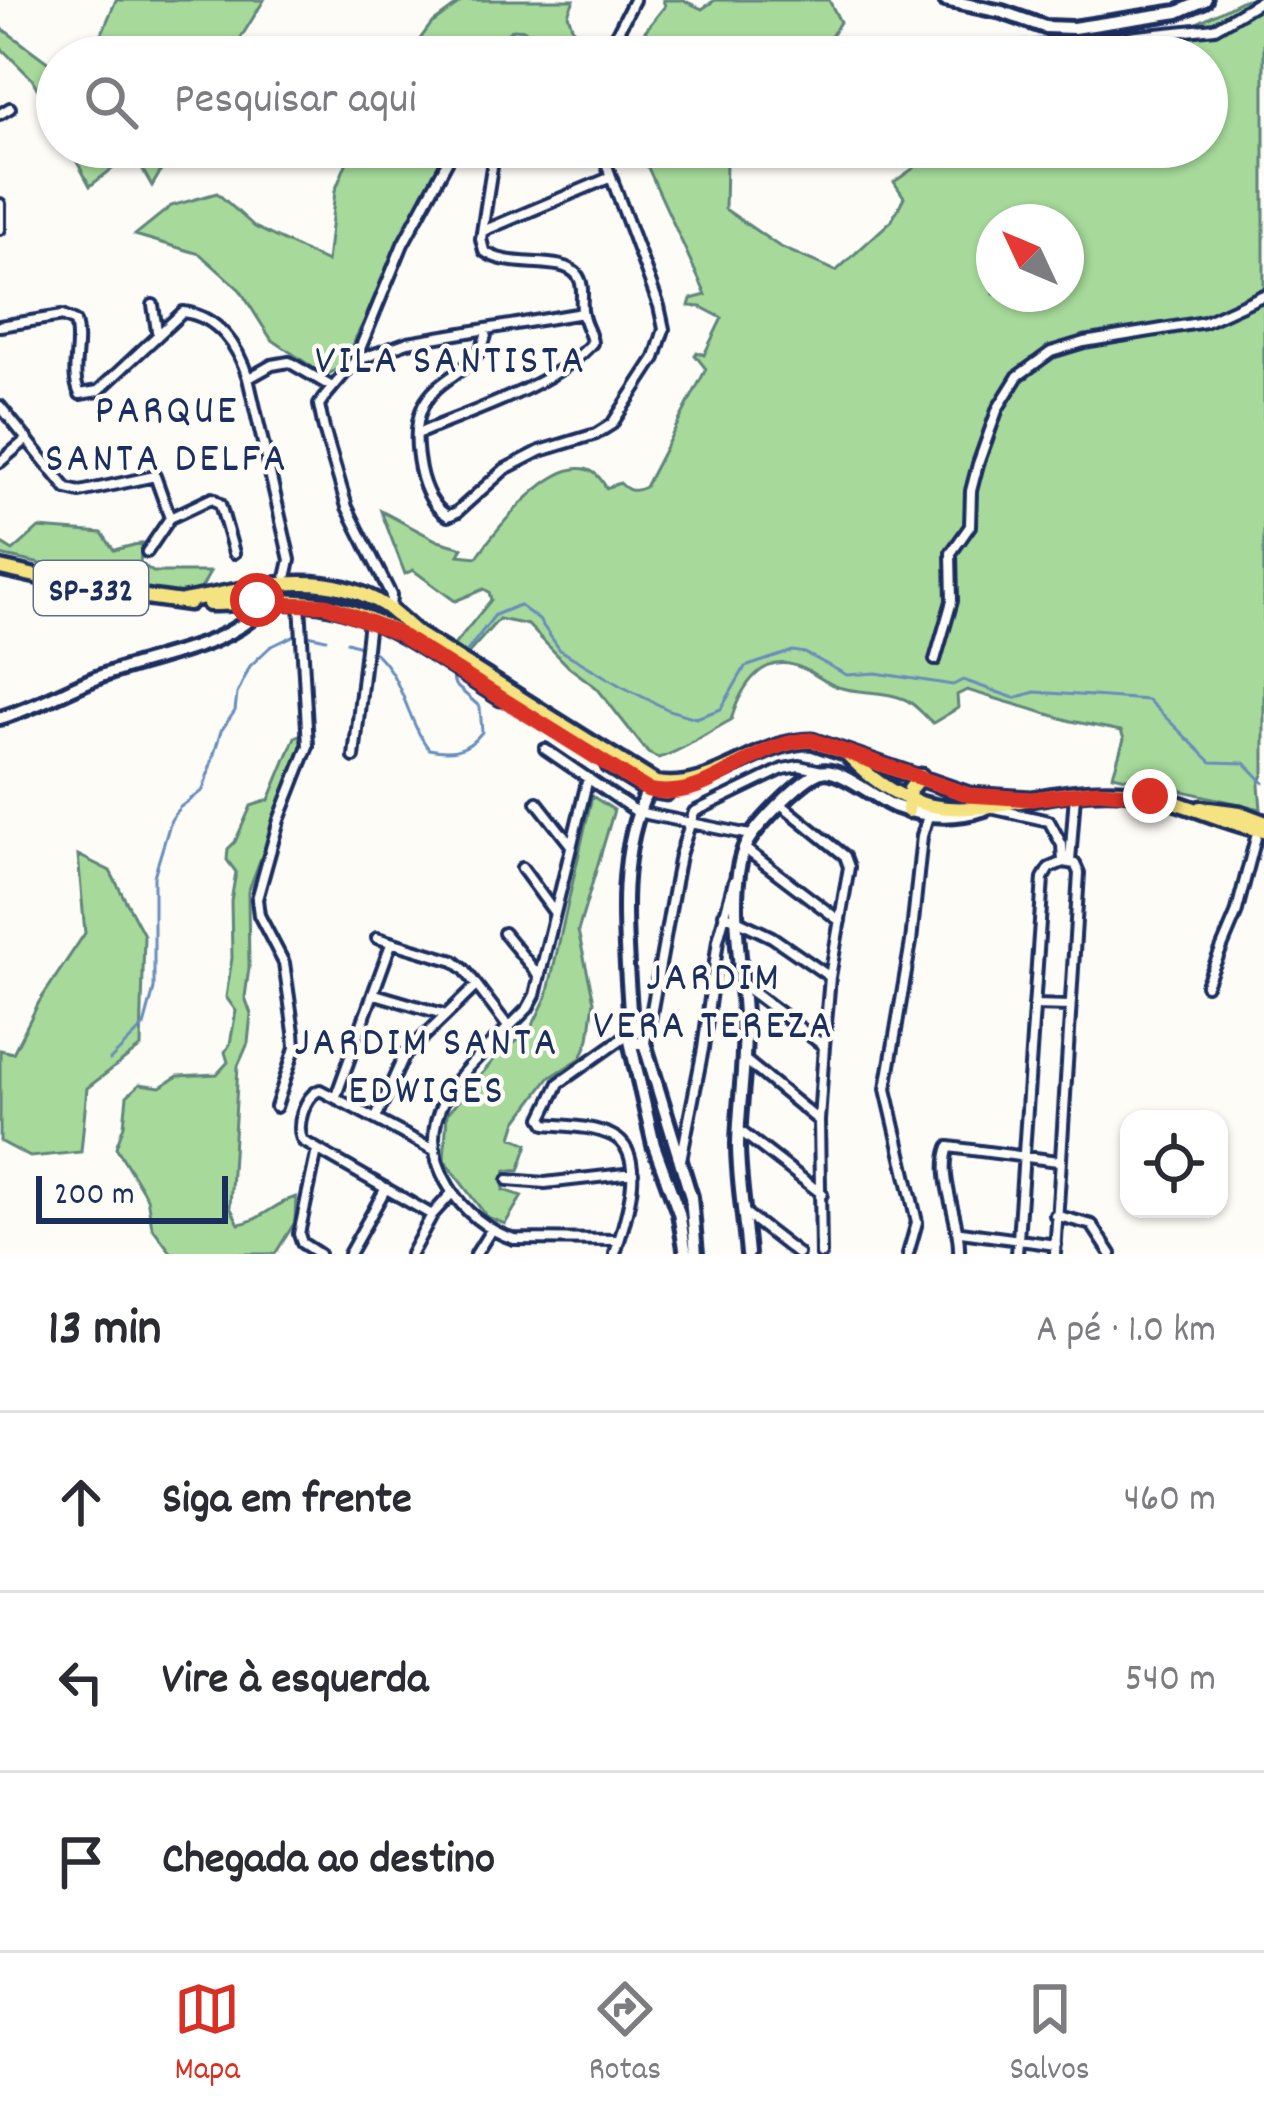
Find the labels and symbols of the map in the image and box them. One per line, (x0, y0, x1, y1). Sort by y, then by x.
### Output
north arrow (976, 204, 1084, 312)
district label: VILA SANTISTA (315, 334, 587, 394)
district label: PARQUE SANTA DELFA (45, 384, 289, 492)
road number: SP-332 (34, 561, 148, 615)
route start (230, 573, 284, 627)
route end (1123, 769, 1177, 823)
district label: JARDIM VERA TEREZA (593, 951, 835, 1059)
district label: JARDIM SANTA EDWIGES (294, 1016, 560, 1124)
scale bar (36, 1170, 228, 1223)

